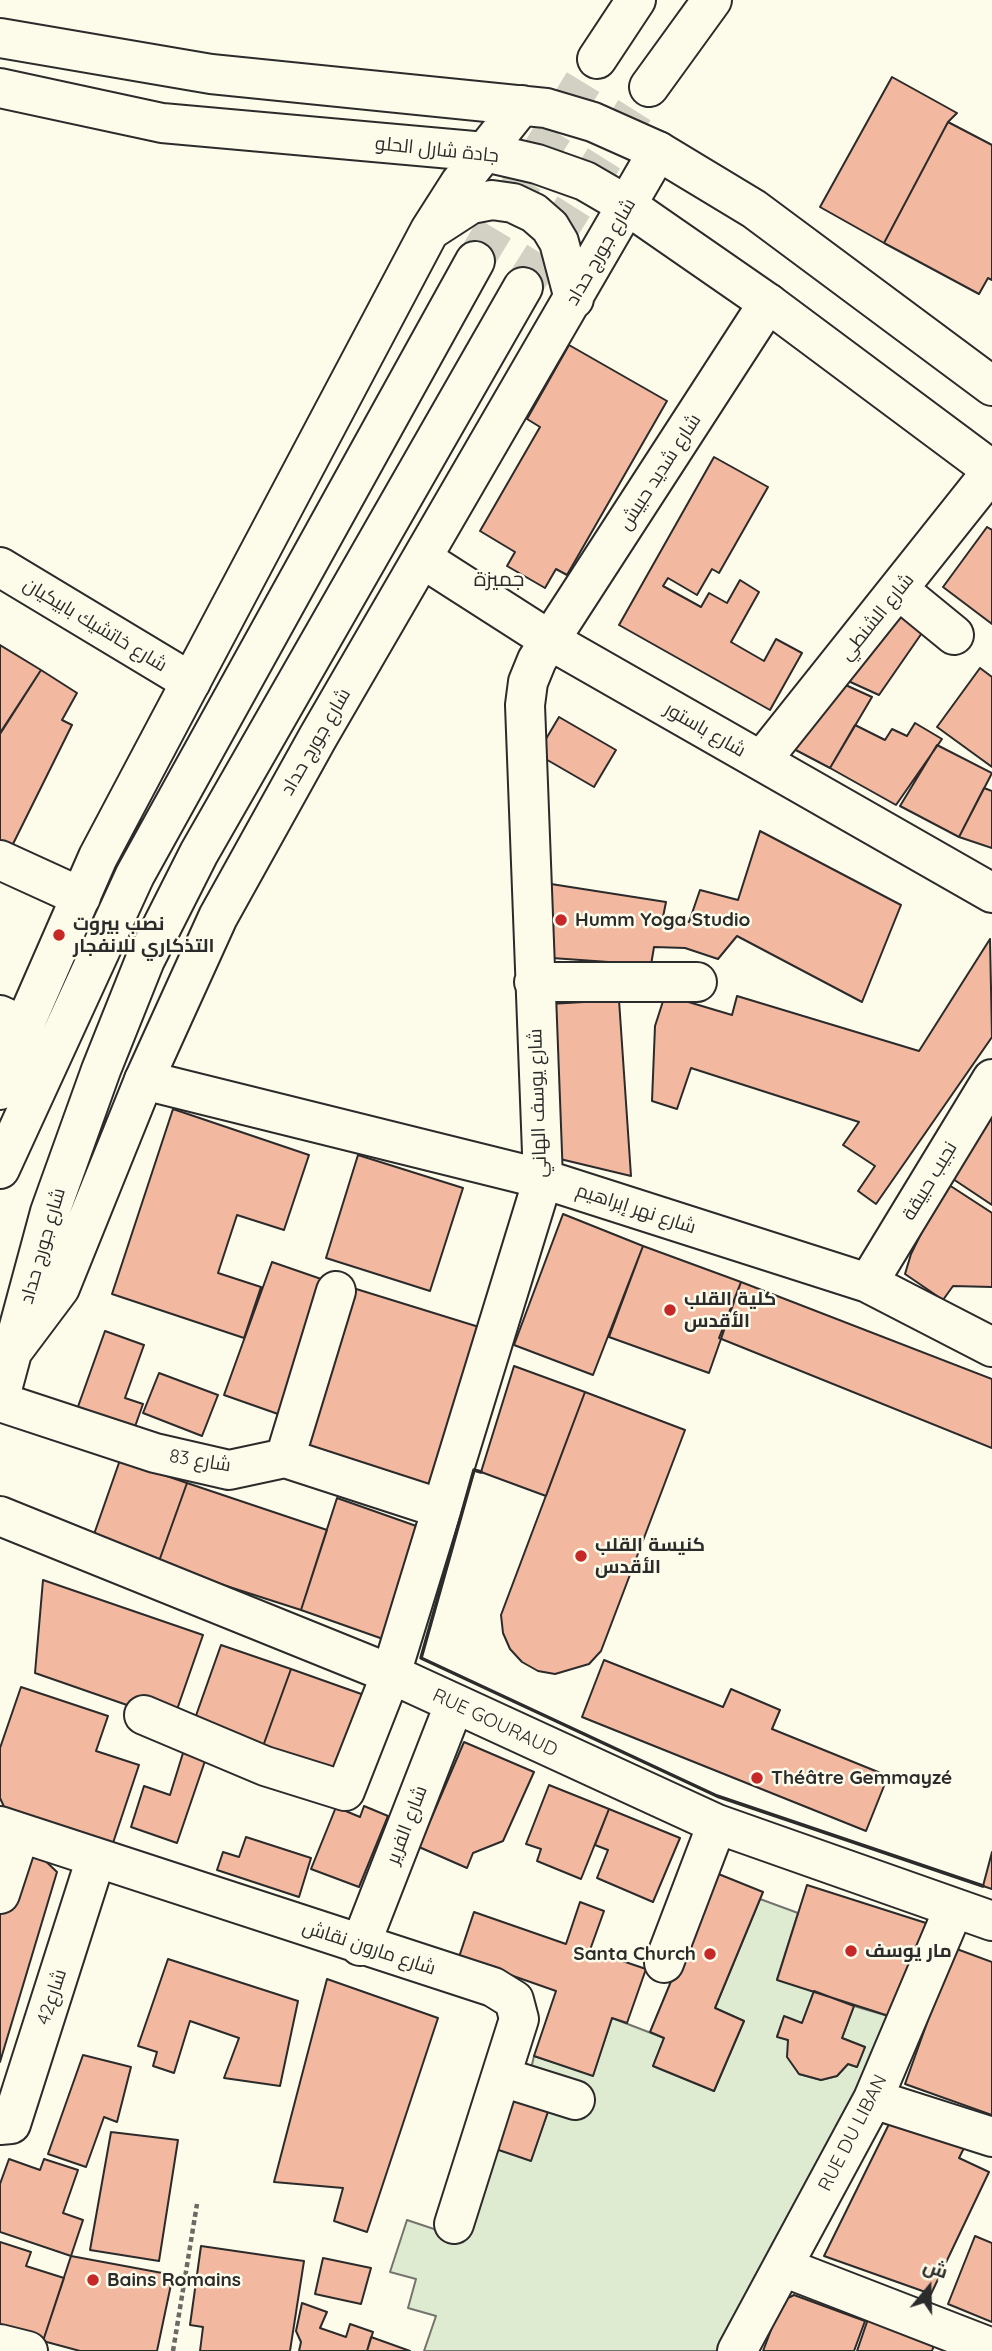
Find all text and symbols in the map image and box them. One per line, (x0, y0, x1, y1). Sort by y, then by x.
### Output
street label: جادة شارل الحلو (374, 132, 500, 168)
street label: شارع جورج حداد (561, 194, 641, 310)
street label: شارع شديد حبيش (614, 410, 706, 534)
district label: جميزة (474, 567, 524, 593)
street label: شارع الشنطي (835, 569, 919, 665)
street label: شارع خاتشيك بابيكيان (19, 573, 171, 677)
street label: شارع جورج حداد (276, 684, 356, 800)
street label: شارع باستور (660, 698, 750, 762)
place label: Humm Yoga Studio (575, 909, 750, 931)
marker: Humm Yoga Studio (553, 912, 569, 928)
place label: نصب بيروت التذكاري للانفجار (73, 913, 215, 957)
marker: نصب بيروت التذكاري للانفجار (51, 927, 67, 943)
street label: شارع يوسف الهاني (524, 1028, 552, 1178)
street label: نجيب حبيقة (898, 1138, 962, 1224)
street label: شارع نهر إبراهيم (573, 1179, 699, 1239)
street label: شارع جورج حداد (16, 1185, 70, 1307)
place label: كلية القلب الأقدس (684, 1288, 776, 1332)
marker: كلية القلب الأقدس (662, 1302, 678, 1318)
street label: شارع 83 (167, 1445, 233, 1477)
place label: كنيسة القلب الأقدس (595, 1534, 705, 1578)
marker: كنيسة القلب الأقدس (573, 1548, 589, 1564)
street label: RUE GOURAUD (429, 1684, 561, 1762)
place label: Théâtre Gemmayzé (771, 1767, 952, 1789)
marker: Théâtre Gemmayzé (749, 1770, 765, 1786)
street label: شارع الفرير (382, 1782, 432, 1868)
street label: شارع مارون نقاش (299, 1916, 439, 1980)
place label: مار يوسف (865, 1940, 952, 1962)
place label: Santa Church (573, 1943, 696, 1965)
marker: مار يوسف (843, 1943, 859, 1959)
marker: Santa Church (702, 1946, 718, 1962)
street label: شارع42 (32, 1966, 72, 2028)
street label: RUE DU LIBAN (814, 2071, 892, 2195)
north arrow (894, 2253, 964, 2323)
text: ش (920, 2253, 951, 2283)
place label: Bains Romains (107, 2269, 241, 2291)
marker: Bains Romains (85, 2272, 101, 2288)

